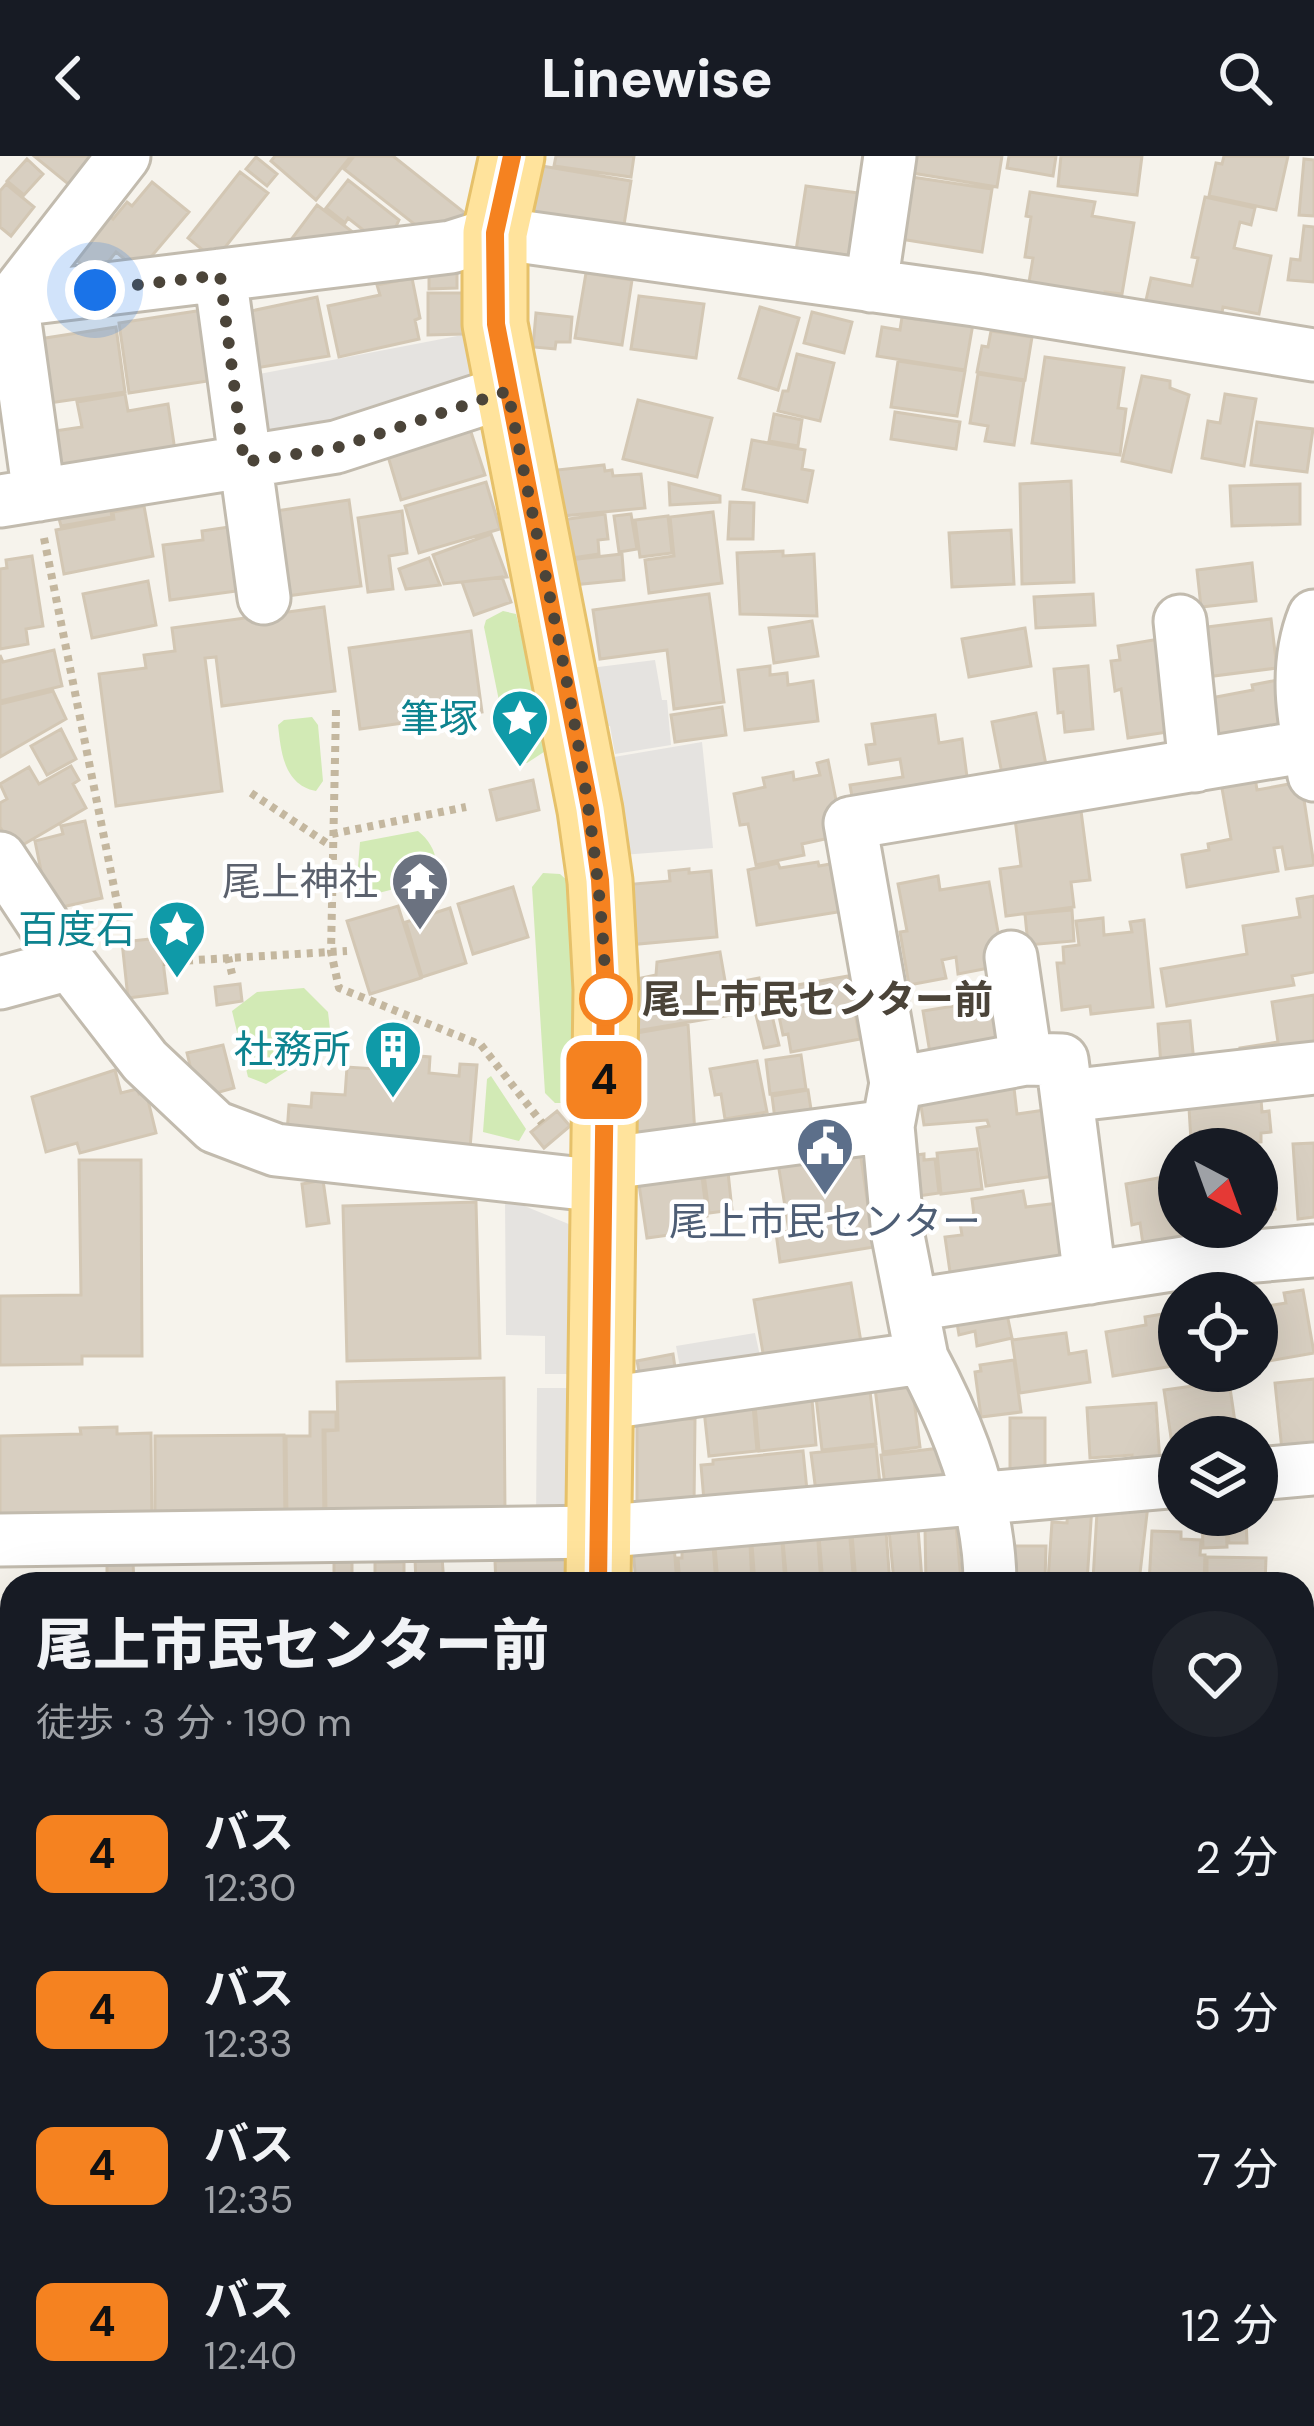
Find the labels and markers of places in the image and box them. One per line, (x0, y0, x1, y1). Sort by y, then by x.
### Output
place icon: 筆塚 (489, 687, 551, 769)
place label: 筆塚 (400, 693, 478, 744)
temple icon: 尾上神社 (389, 850, 451, 932)
place label: 尾上神社 (222, 856, 378, 907)
place icon: 百度石 (146, 898, 208, 980)
place label: 百度石 (18, 904, 135, 955)
marker: 尾上市民センター前 (581, 974, 631, 1024)
place label: 尾上市民センター前 (642, 974, 993, 1025)
building icon: 社務所 (362, 1018, 424, 1100)
place label: 社務所 (234, 1024, 351, 1075)
public building icon: 尾上市民センター (794, 1115, 856, 1197)
place label: 尾上市民センター (669, 1196, 981, 1247)

